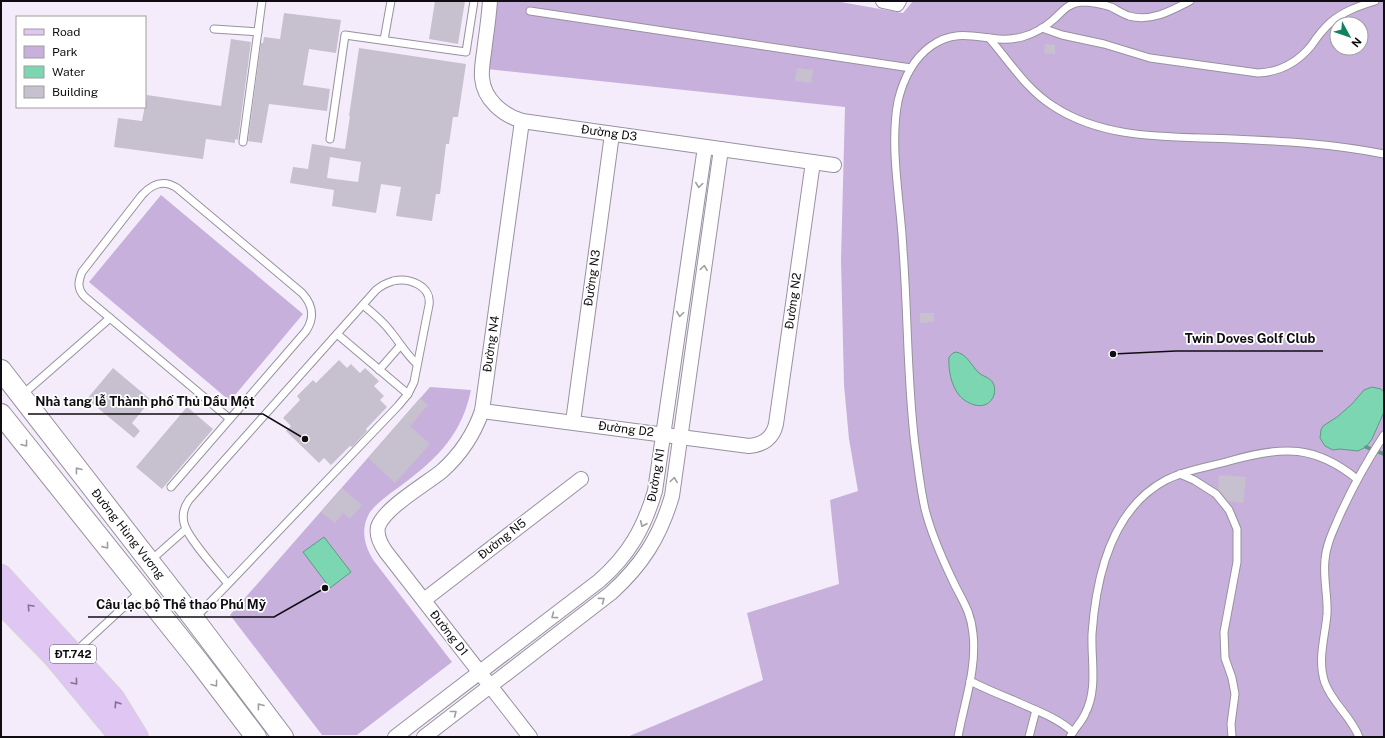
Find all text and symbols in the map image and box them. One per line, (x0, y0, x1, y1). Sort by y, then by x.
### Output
legend (16, 16, 146, 108)
north arrow (1329, 16, 1369, 56)
text: Road (52, 25, 80, 39)
text: N (1349, 35, 1364, 50)
text: Park (52, 45, 78, 59)
text: Water (52, 65, 86, 79)
text: Building (52, 85, 98, 99)
street label: Đường D3 (580, 122, 638, 144)
one-way arrow (695, 182, 704, 188)
street label: Đường N3 (581, 249, 603, 307)
one-way arrow (700, 265, 709, 271)
street label: Đường N2 (782, 272, 804, 330)
one-way arrow (676, 311, 685, 317)
street label: Đường N4 (480, 314, 502, 373)
callout: Twin Doves Golf Club (1176, 326, 1323, 351)
text: Twin Doves Golf Club (1185, 331, 1315, 346)
callout: Nhà tang lễ Thành phố Thủ Dầu Một (28, 389, 263, 414)
text: Nhà tang lễ Thành phố Thủ Dầu Một (35, 393, 255, 409)
street label: Đường D2 (597, 419, 655, 439)
one-way arrow (20, 440, 27, 447)
street label: Đường N1 (644, 447, 668, 503)
one-way arrow (76, 467, 83, 474)
one-way arrow (669, 477, 678, 483)
street label: Đường Hùng Vương (88, 486, 168, 582)
street label: Đường N5 (475, 516, 529, 562)
one-way arrow (640, 520, 648, 527)
one-way arrow (101, 542, 108, 549)
callout: Câu lạc bộ Thể thao Phú Mỹ (88, 592, 274, 617)
text: Câu lạc bộ Thể thao Phú Mỹ (96, 597, 267, 612)
one-way arrow (597, 598, 604, 605)
one-way arrow (28, 605, 35, 612)
street label: Đường D1 (427, 607, 471, 659)
one-way arrow (551, 611, 558, 618)
road number: ĐT.742 (50, 645, 96, 663)
one-way arrow (71, 677, 78, 684)
one-way arrow (211, 679, 218, 686)
one-way arrow (114, 701, 122, 708)
one-way arrow (258, 703, 265, 710)
one-way arrow (450, 711, 457, 718)

